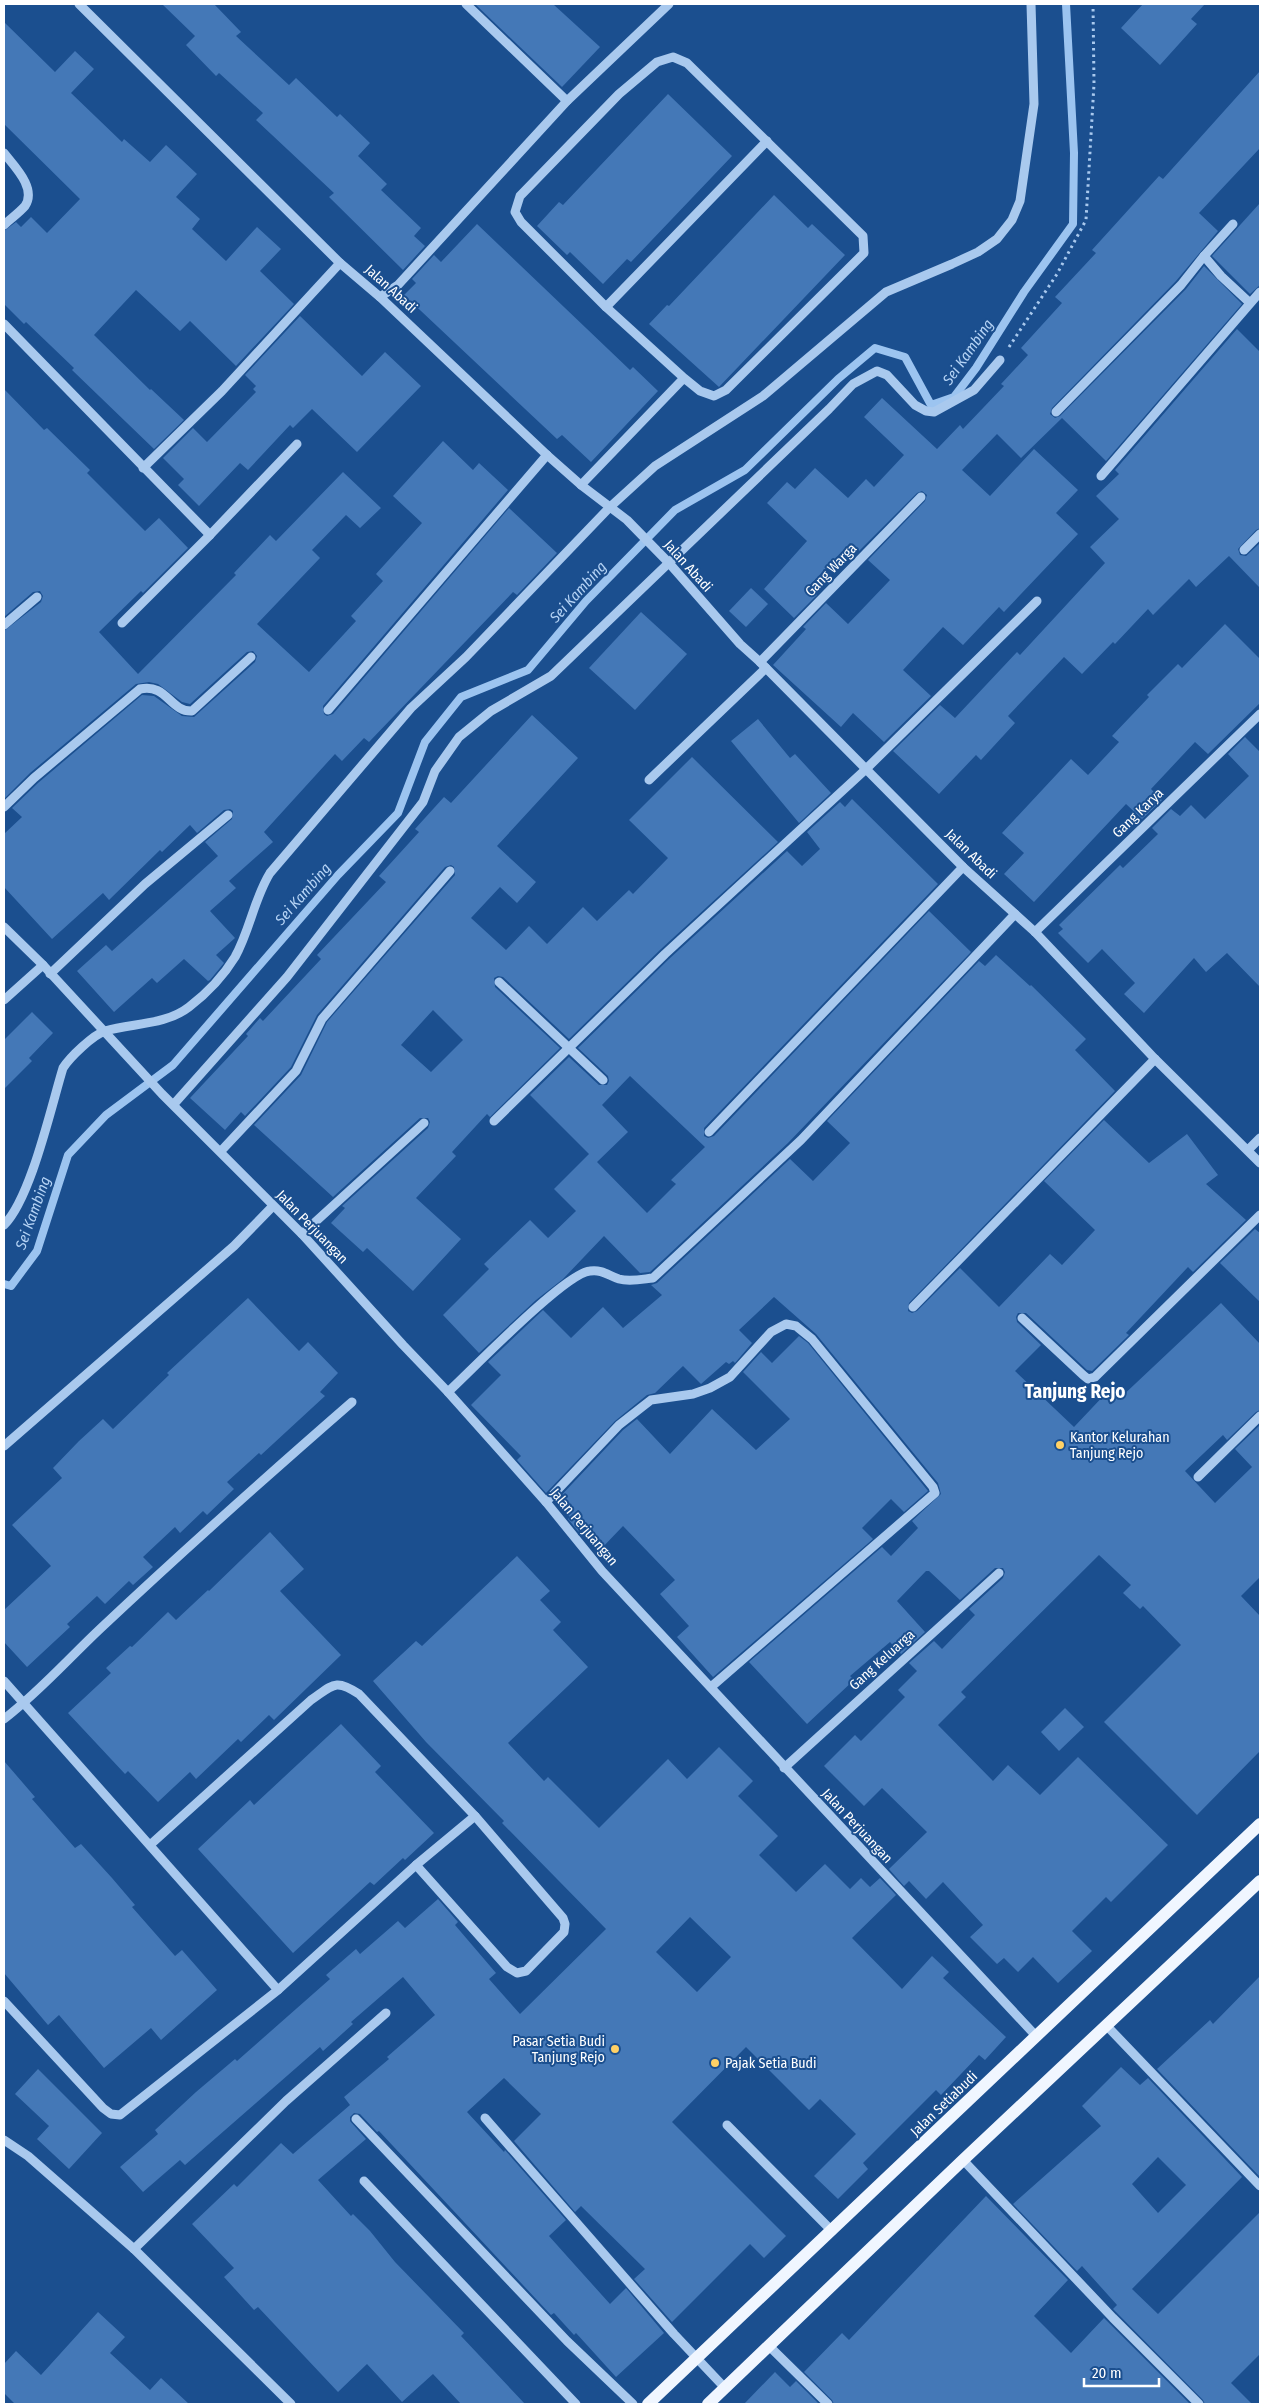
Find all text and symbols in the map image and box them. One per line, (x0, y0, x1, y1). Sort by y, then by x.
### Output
street label: Jalan Abadi (361, 261, 421, 317)
water label: Sei Kambing (938, 316, 997, 389)
street label: Jalan Abadi (660, 536, 716, 596)
street label: Gang Warga (802, 540, 860, 600)
water label: Sei Kambing (545, 558, 610, 627)
street label: Gang Karya (1109, 785, 1167, 841)
street label: Jalan Abadi (942, 826, 1000, 882)
water label: Sei Kambing (271, 859, 335, 929)
water label: Sei Kambing (11, 1174, 55, 1253)
street label: Jalan Perjuangan (273, 1187, 351, 1267)
district label: Tanjung Rejo (1025, 1380, 1126, 1403)
place label: Kantor Kelurahan Tanjung Rejo (1070, 1429, 1170, 1462)
marker: Kantor Kelurahan Tanjung Rejo (1054, 1439, 1066, 1451)
street label: Jalan Perjuangan (547, 1485, 621, 1569)
street label: Gang Keluarga (846, 1626, 918, 1694)
street label: Jalan Perjuangan (818, 1785, 896, 1867)
place label: Pasar Setia Budi Tanjung Rejo (513, 2033, 605, 2066)
marker: Pasar Setia Budi Tanjung Rejo (609, 2043, 621, 2055)
place label: Pajak Setia Budi (725, 2055, 817, 2072)
marker: Pajak Setia Budi (709, 2057, 721, 2069)
street label: Jalan Setiabudi (907, 2068, 981, 2140)
scale bar (1084, 2356, 1159, 2388)
text: 20 m (1092, 2364, 1122, 2382)

